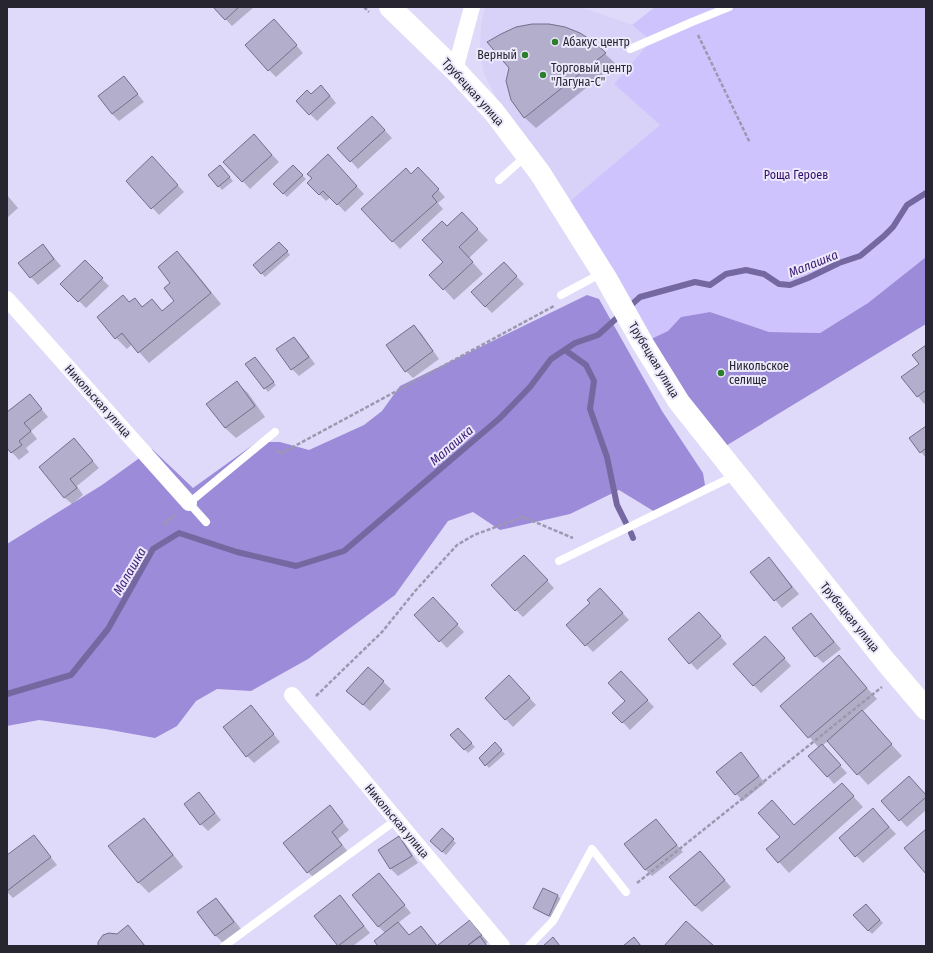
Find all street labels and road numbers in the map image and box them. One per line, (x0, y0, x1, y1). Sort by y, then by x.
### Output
street label: Трубецкая улица (439, 55, 507, 129)
street label: Трубецкая улица (626, 320, 682, 401)
street label: Никольская улица (62, 362, 134, 440)
street label: Трубецкая улица (818, 579, 883, 655)
street label: Никольская улица (362, 781, 432, 861)

